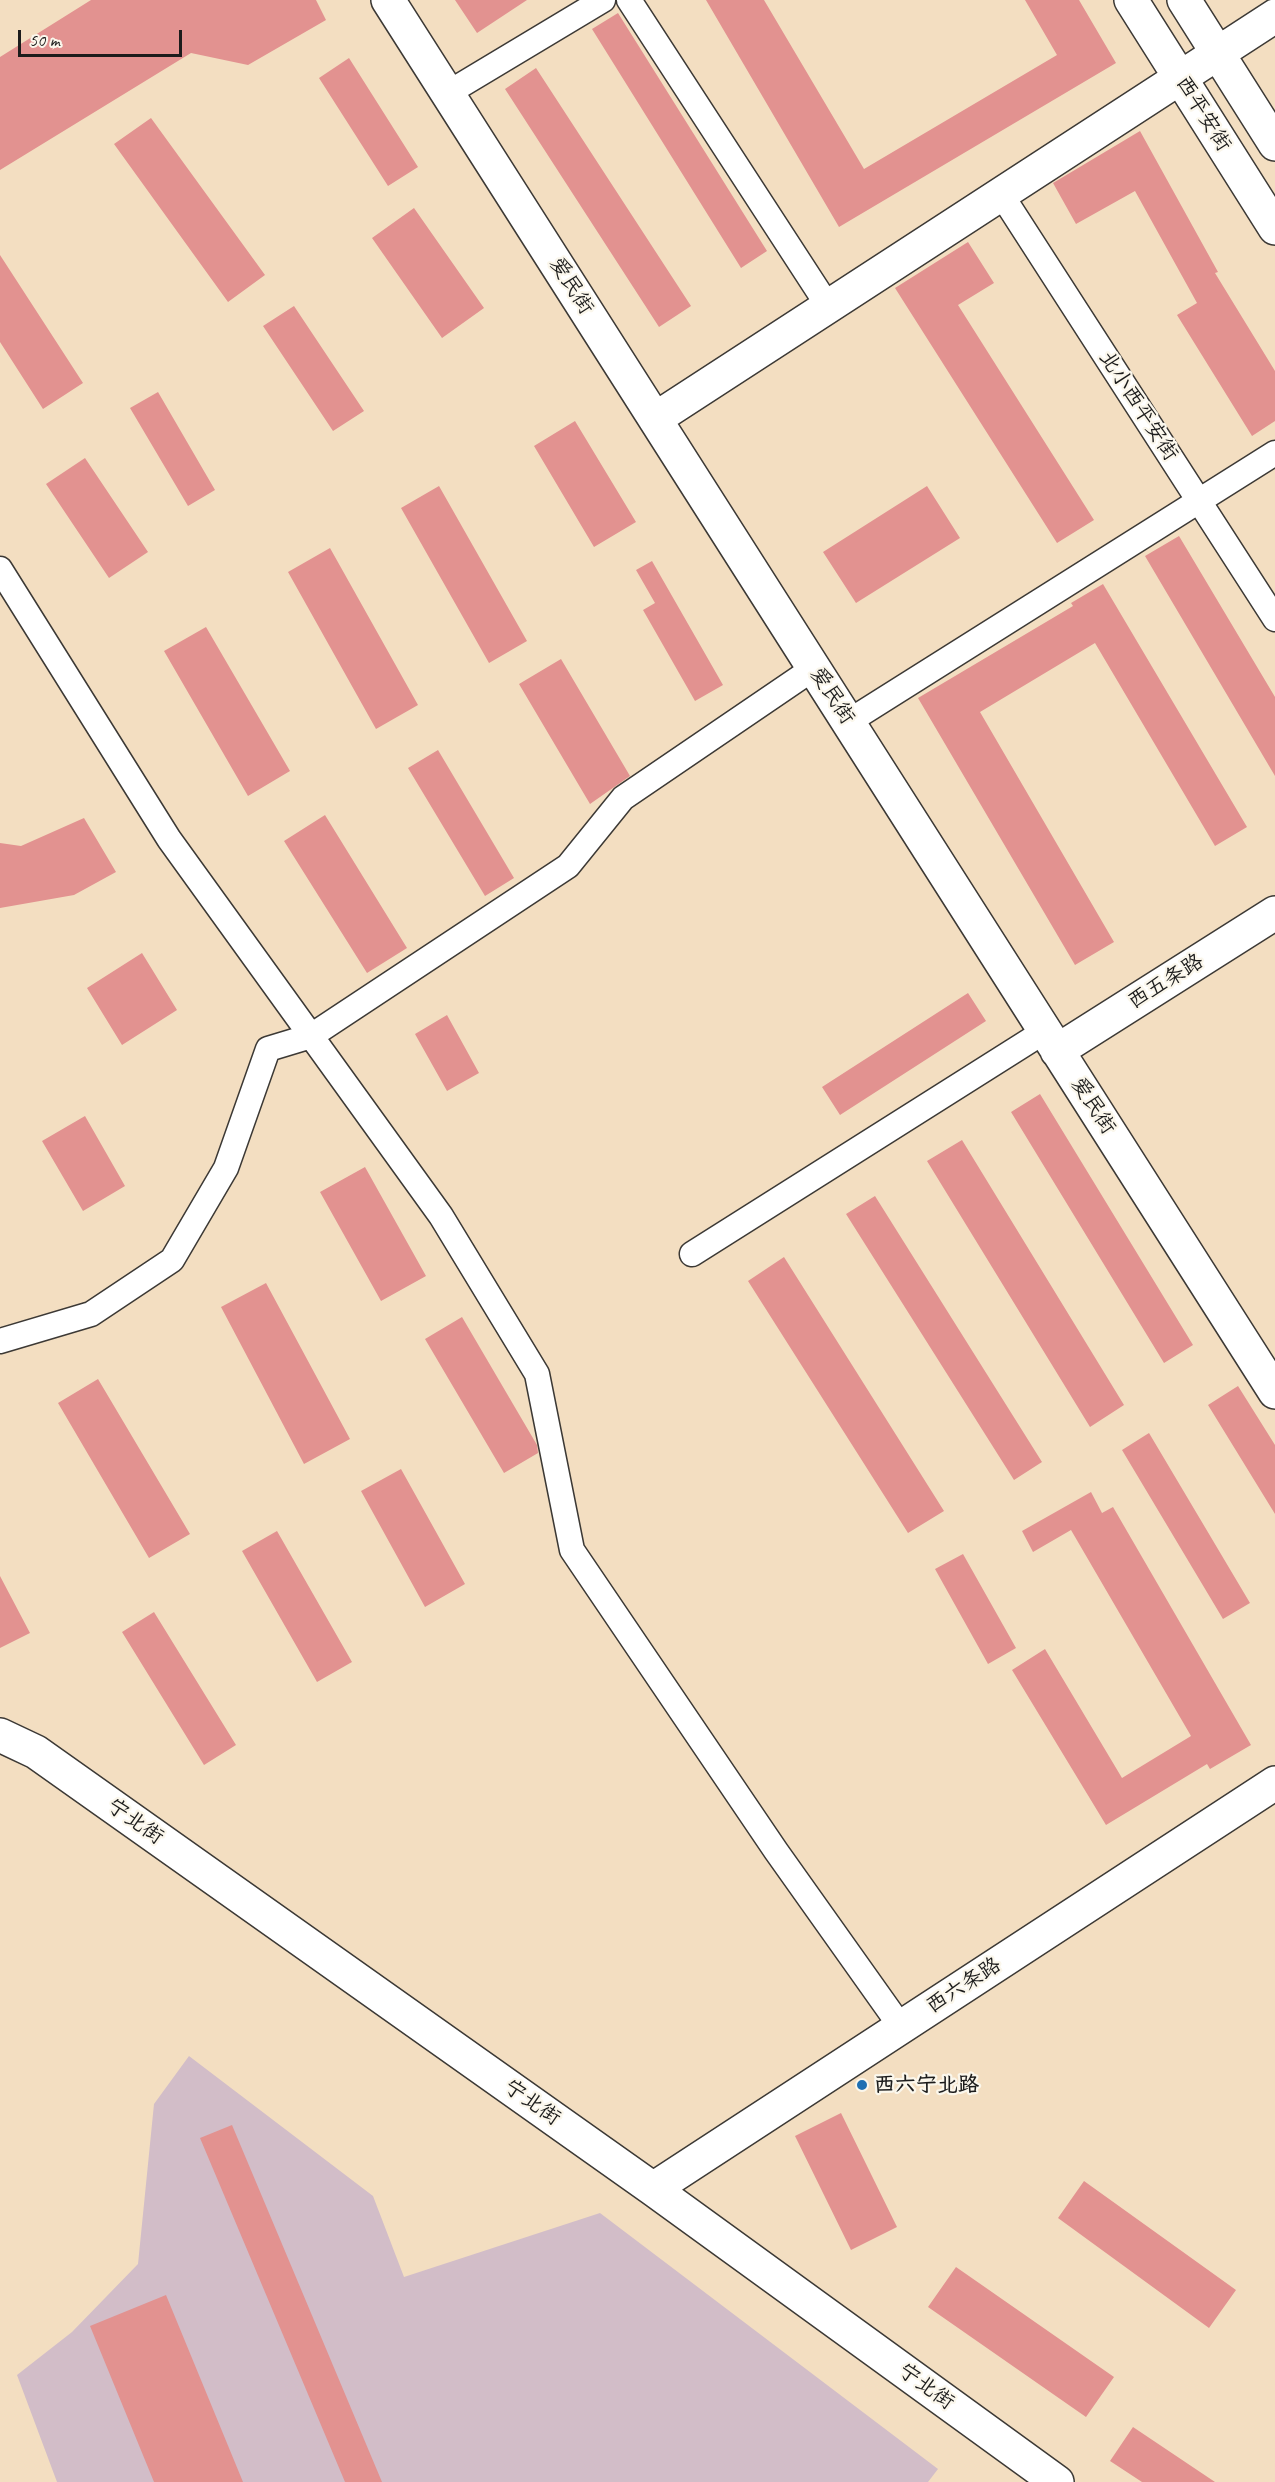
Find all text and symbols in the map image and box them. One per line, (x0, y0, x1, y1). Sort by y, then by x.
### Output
scale bar (21, 18, 184, 56)
text: 50 m (29, 29, 60, 51)
street label: 西平安街 (1170, 72, 1236, 156)
street label: 爱民街 (544, 253, 598, 319)
street label: 北小西平安街 (1093, 346, 1183, 466)
street label: 爱民街 (804, 663, 860, 729)
street label: 西五条路 (1124, 949, 1208, 1015)
street label: 爱民街 (1065, 1073, 1121, 1139)
street label: 宁北街 (102, 1794, 168, 1850)
street label: 西六条路 (922, 1953, 1006, 2019)
place label: 西六宁北路 (874, 2072, 979, 2098)
street label: 宁北街 (499, 2075, 565, 2131)
marker: 西六宁北路 (855, 2078, 869, 2092)
street label: 宁北街 (893, 2358, 959, 2416)

